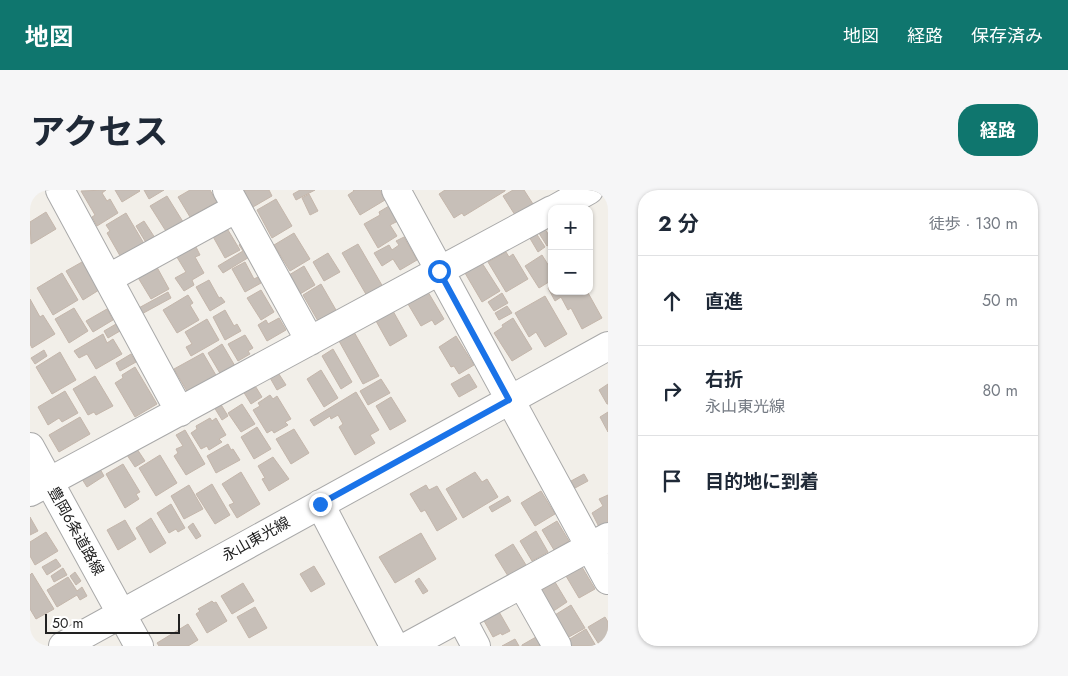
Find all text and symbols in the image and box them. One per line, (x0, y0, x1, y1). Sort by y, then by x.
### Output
text: 地図 (25, 19, 73, 54)
text: 地図 (843, 23, 879, 49)
text: 経路 (907, 23, 943, 49)
text: 保存済み (971, 23, 1043, 49)
button: 経路 (958, 104, 1038, 156)
text: アクセス (30, 107, 168, 157)
map controls (548, 205, 593, 295)
button: + (548, 205, 593, 250)
text: 2 分 (658, 209, 699, 239)
text: 徒歩 · 130 m (929, 212, 1018, 235)
button: − (548, 250, 593, 295)
route start (428, 260, 451, 283)
icon: ahead (658, 287, 686, 315)
text: 直進 (705, 288, 743, 315)
text: 50 m (982, 289, 1018, 312)
text: 右折 (705, 366, 743, 393)
icon: right (658, 377, 686, 405)
text: 80 m (982, 379, 1018, 402)
text: 永山東光線 (705, 395, 785, 418)
icon: arrive (658, 467, 686, 495)
text: 目的地に到着 (705, 468, 819, 495)
street label: 豊岡6条道路線 (42, 483, 110, 579)
route end (309, 493, 332, 516)
street label: 永山東光線 (218, 511, 294, 567)
scale bar (45, 611, 180, 634)
text: 50 m (52, 613, 83, 633)

